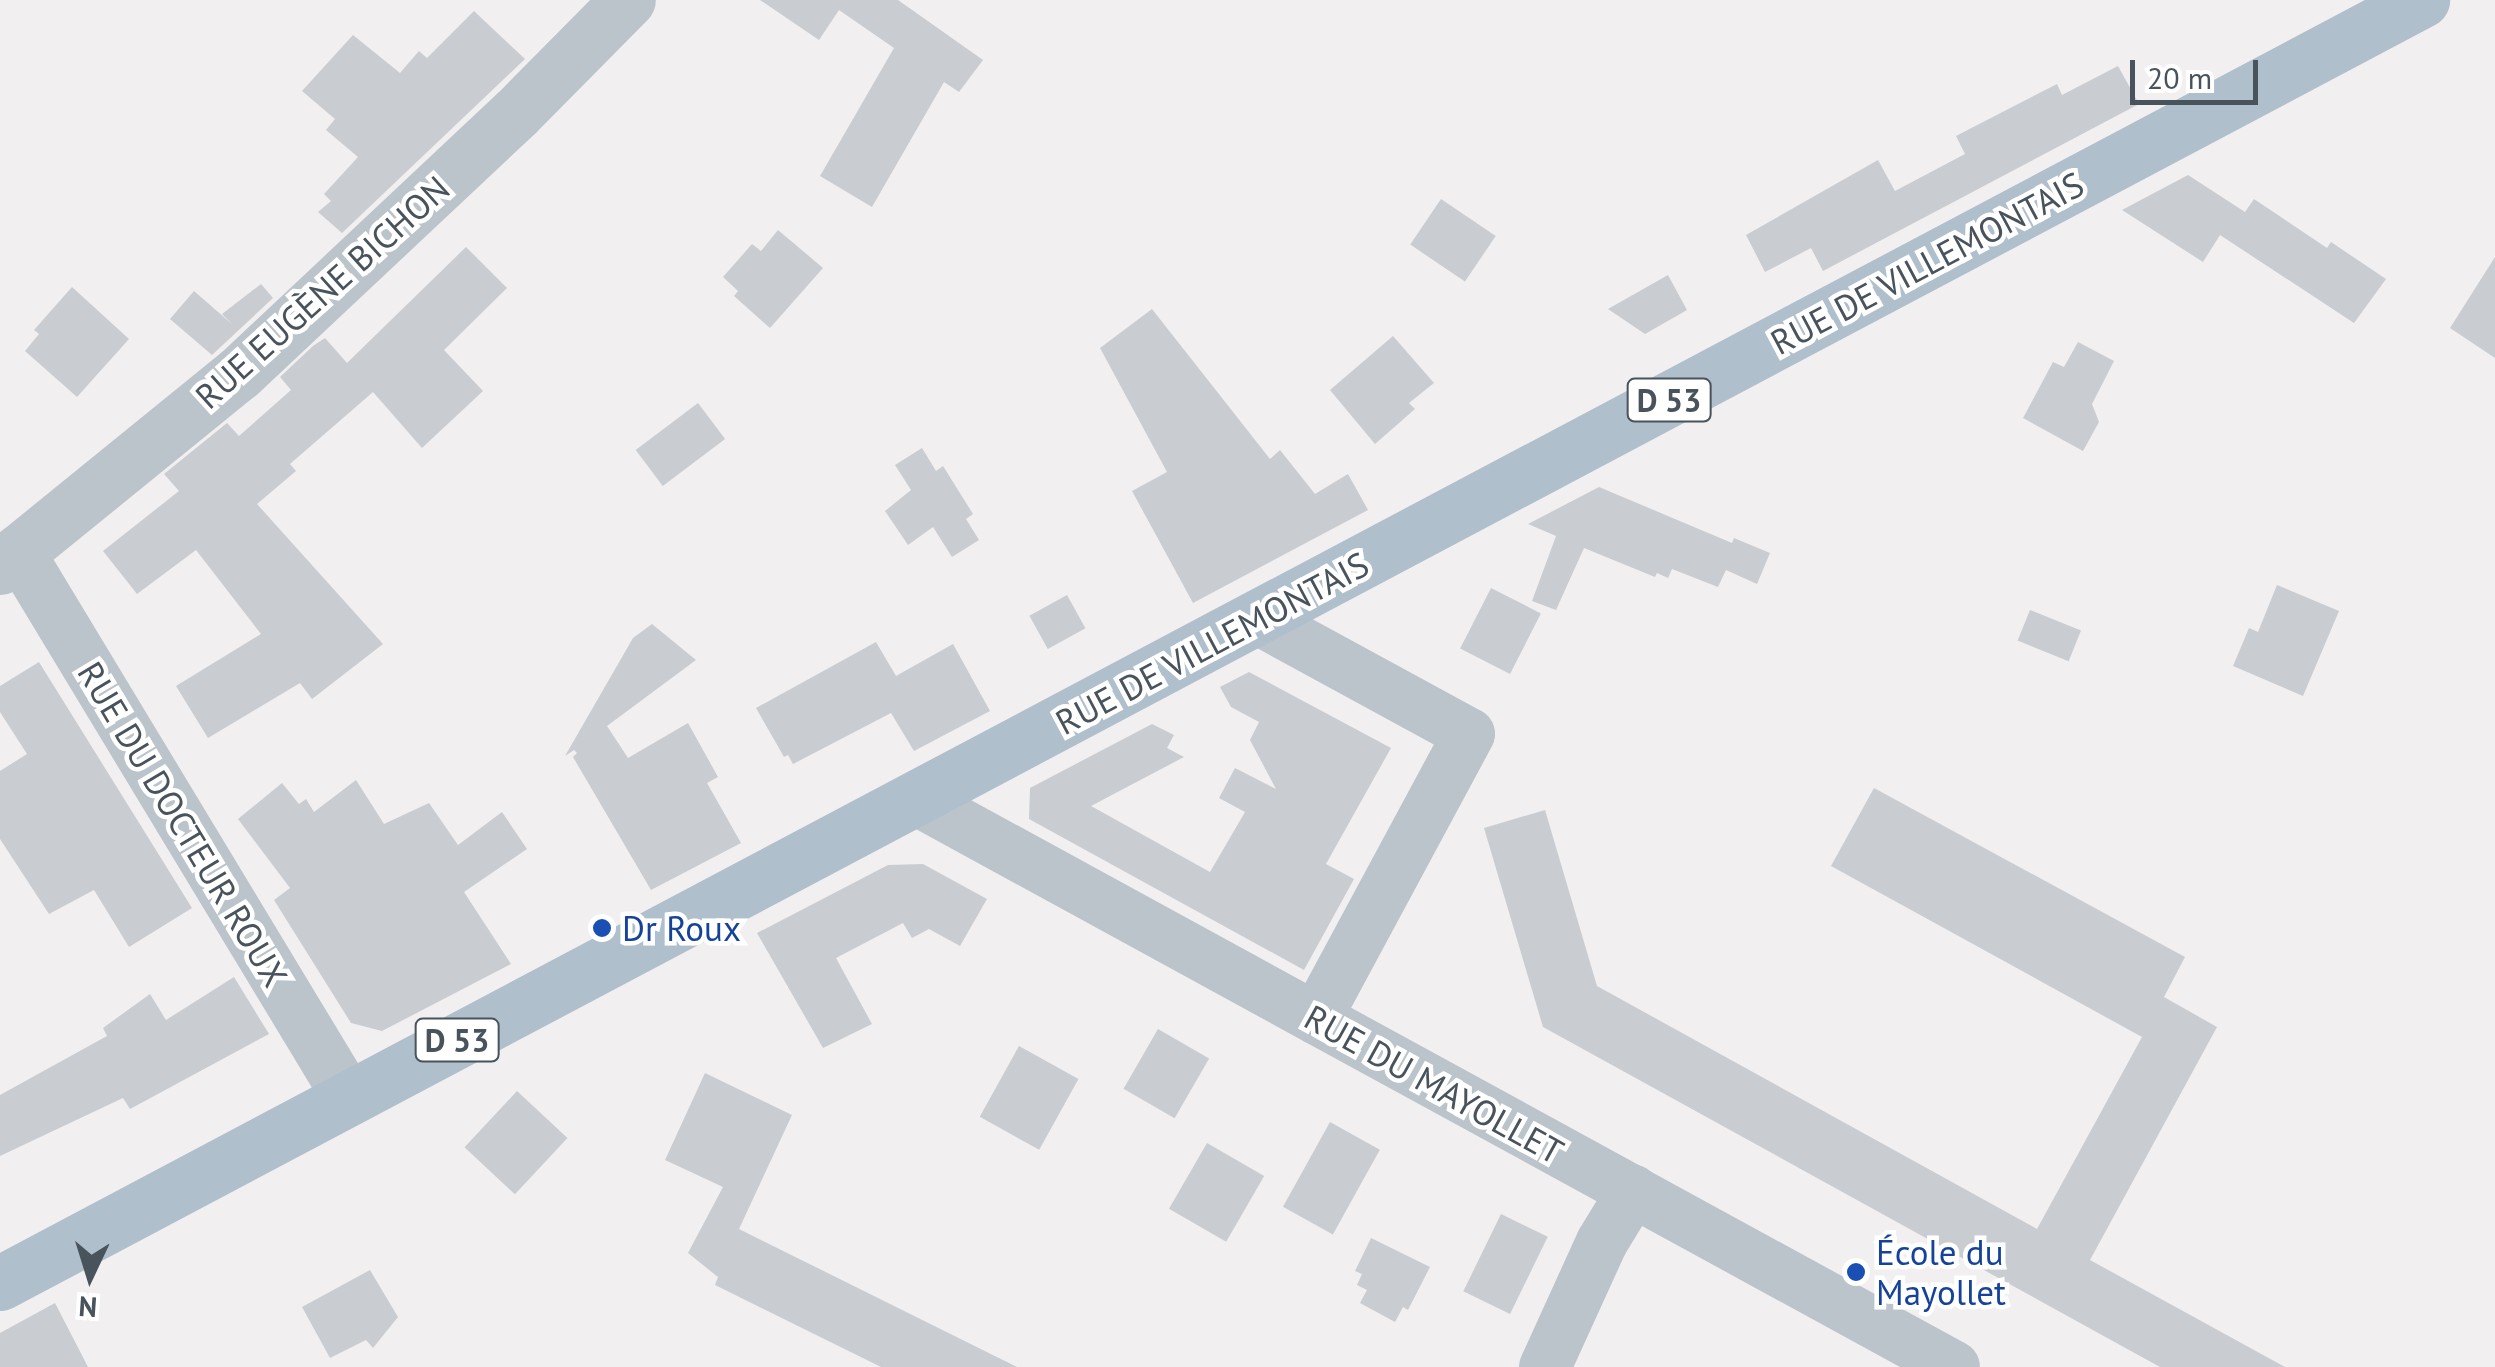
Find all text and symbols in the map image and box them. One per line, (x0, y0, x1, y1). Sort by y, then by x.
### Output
scale bar (2135, 40, 2262, 102)
text: 20 m (2147, 58, 2212, 97)
street label: RUE DE VILLEMONTAIS (1763, 162, 2091, 364)
street label: RUE EUGÈNE BICHON (187, 167, 457, 417)
road number: D 53 (1624, 373, 1714, 427)
street label: RUE DE VILLEMONTAIS (1048, 542, 1376, 744)
street label: RUE DU DOCTEUR ROUX (69, 654, 297, 994)
place label: Dr Roux (622, 907, 741, 949)
marker: Dr Roux (591, 917, 613, 939)
street label: RUE DU MAYOLLET (1297, 996, 1571, 1172)
road number: D 53 (412, 1013, 502, 1067)
north arrow (40, 1227, 140, 1327)
place label: École du Mayollet (1876, 1231, 2006, 1313)
marker: École du Mayollet (1845, 1261, 1867, 1283)
text: N (77, 1288, 98, 1327)

